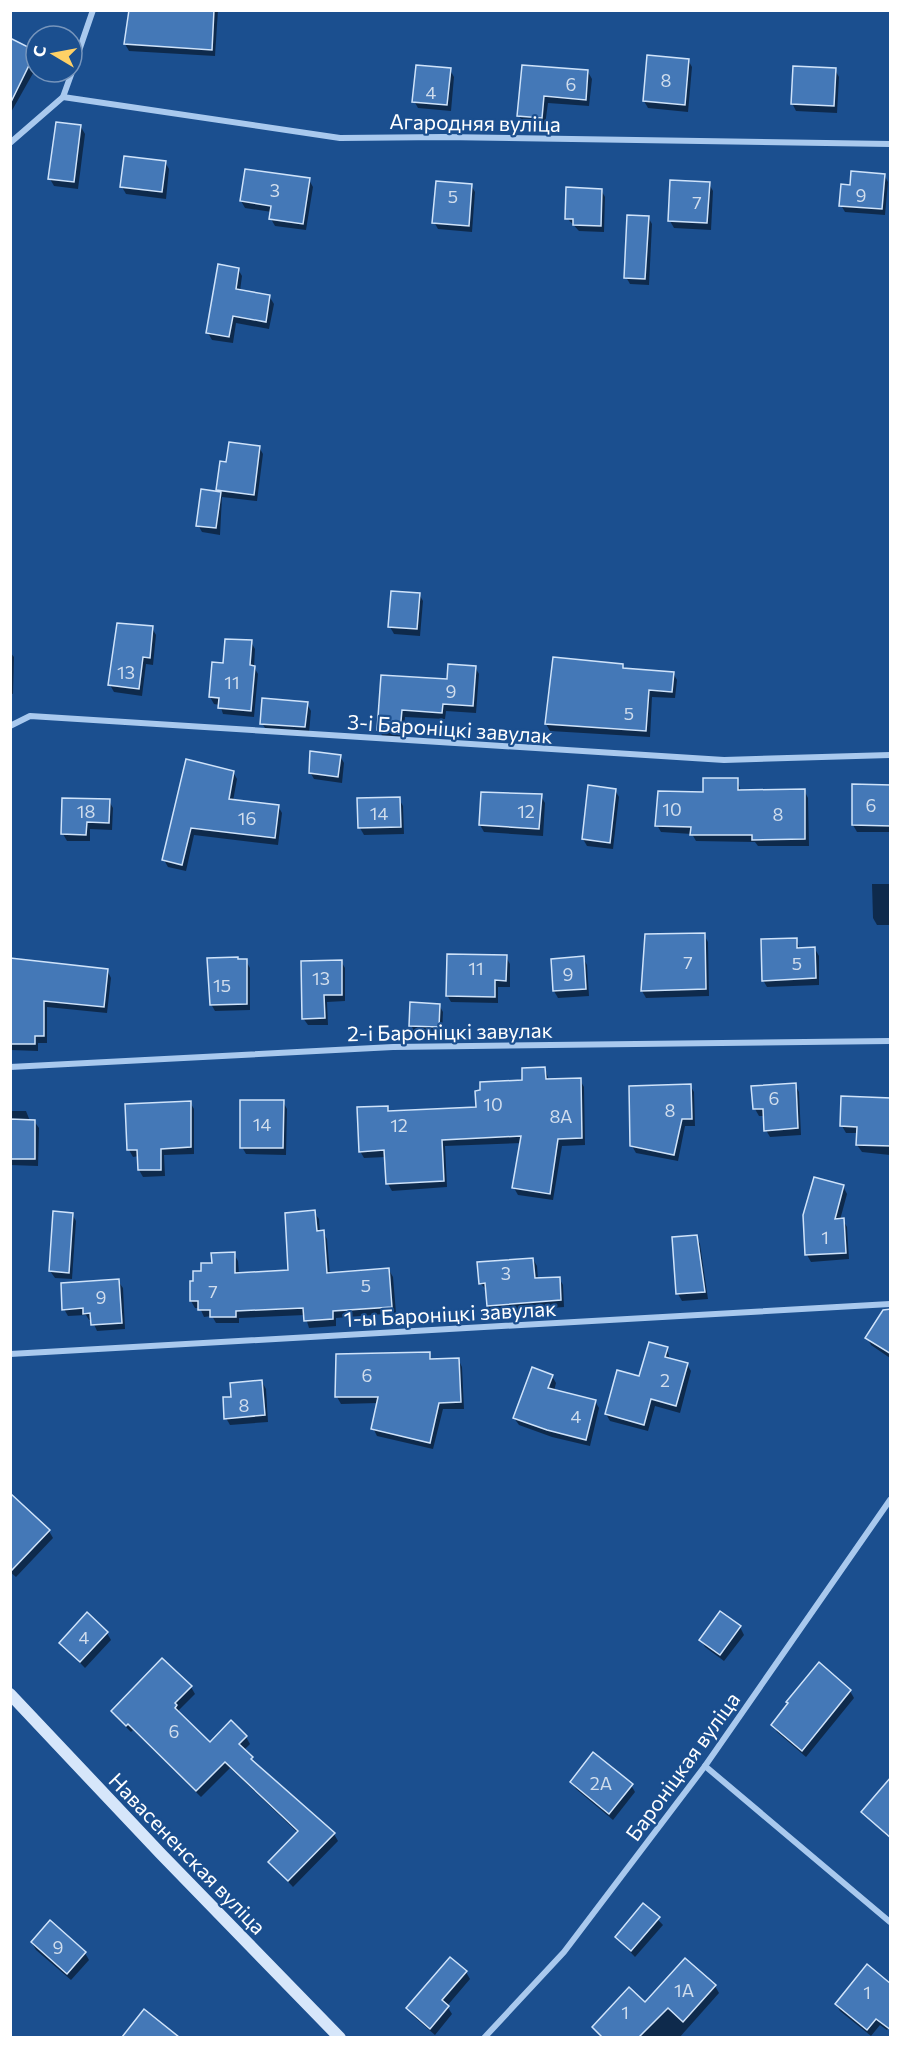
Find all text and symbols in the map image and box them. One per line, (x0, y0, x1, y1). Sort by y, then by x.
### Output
north arrow (24, 24, 84, 84)
text: С (28, 44, 49, 58)
house number: 8 (661, 69, 672, 91)
house number: 6 (566, 73, 576, 95)
house number: 4 (426, 81, 437, 103)
street label: Агародняя вуліца (389, 108, 561, 136)
house number: 3 (270, 179, 280, 201)
house number: 9 (856, 184, 866, 206)
house number: 5 (448, 185, 458, 207)
house number: 7 (692, 191, 702, 213)
house number: 13 (117, 661, 135, 683)
house number: 11 (224, 671, 240, 693)
house number: 9 (446, 680, 456, 702)
house number: 5 (624, 702, 634, 724)
street label: 3-і Бароніцкі завулак (346, 708, 554, 748)
house number: 6 (866, 794, 876, 816)
house number: 10 (662, 798, 682, 820)
house number: 18 (77, 800, 95, 822)
house number: 12 (517, 800, 535, 822)
house number: 14 (370, 802, 388, 824)
house number: 8 (773, 803, 784, 825)
house number: 16 (238, 807, 256, 829)
house number: 7 (683, 951, 693, 973)
house number: 5 (792, 952, 802, 974)
house number: 11 (468, 957, 484, 979)
house number: 9 (563, 963, 573, 985)
house number: 13 (312, 967, 330, 989)
house number: 15 (213, 974, 231, 996)
street label: 2-і Бароніцкі завулак (347, 1017, 553, 1045)
house number: 6 (769, 1087, 779, 1109)
house number: 10 (483, 1093, 503, 1115)
house number: 8 (665, 1099, 676, 1121)
house number: 8А (550, 1105, 572, 1127)
house number: 14 (253, 1113, 271, 1135)
house number: 12 (390, 1114, 408, 1136)
house number: 1 (821, 1226, 829, 1248)
house number: 3 (501, 1262, 511, 1284)
house number: 5 (361, 1274, 371, 1296)
house number: 7 (208, 1280, 218, 1302)
house number: 9 (96, 1286, 106, 1308)
street label: 1-ы Бароніцкі завулак (343, 1295, 557, 1331)
house number: 6 (362, 1364, 372, 1386)
house number: 2 (660, 1369, 670, 1391)
house number: 8 (239, 1394, 250, 1416)
house number: 4 (571, 1405, 582, 1427)
house number: 4 (79, 1626, 90, 1648)
street label: Бароніцкая вуліца (620, 1687, 744, 1845)
house number: 6 (169, 1720, 179, 1742)
street label: Навасененская вуліца (104, 1767, 272, 1939)
house number: 2А (590, 1772, 612, 1794)
house number: 9 (53, 1936, 63, 1958)
house number: 1А (674, 1979, 694, 2001)
house number: 1 (863, 1981, 871, 2003)
house number: 1 (621, 2001, 629, 2023)

